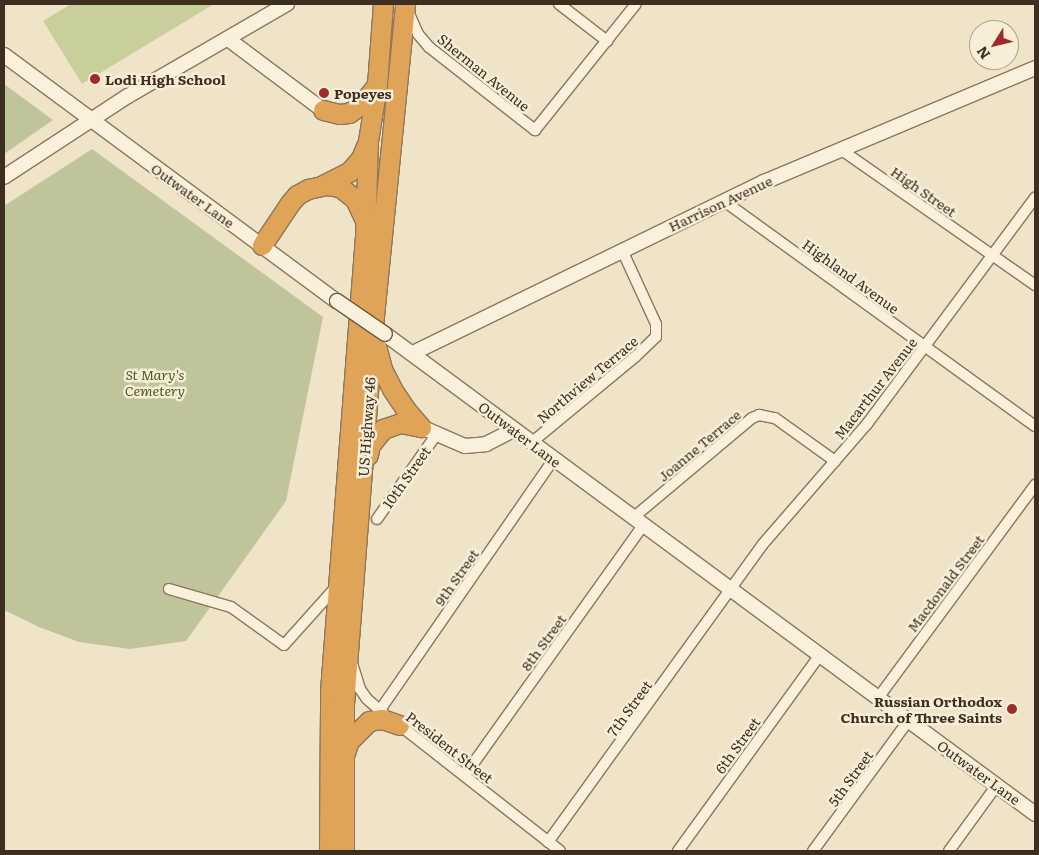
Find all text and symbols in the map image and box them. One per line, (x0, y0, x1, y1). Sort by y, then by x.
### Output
north arrow (969, 20, 1019, 70)
street label: Sherman Avenue (435, 30, 533, 114)
text: N (971, 43, 994, 64)
place label: Lodi High School (105, 71, 226, 87)
marker: Lodi High School (89, 73, 101, 85)
place label: Popeyes (334, 85, 392, 101)
marker: Popeyes (318, 87, 330, 99)
street label: Outwater Lane (148, 159, 238, 231)
street label: High Street (888, 162, 960, 220)
street label: Harrison Avenue (665, 172, 775, 234)
street label: Highland Avenue (799, 235, 903, 317)
street label: Northview Terrace (533, 332, 641, 426)
street label: Macarthur Avenue (830, 334, 920, 442)
park label: St Mary's Cemetery (125, 366, 185, 398)
street label: US Highway 46 (354, 377, 378, 477)
street label: Outwater Lane (476, 398, 564, 470)
street label: Joanne Terrace (654, 406, 744, 484)
street label: 10th Street (379, 443, 433, 511)
street label: Macdonald Street (903, 531, 987, 635)
street label: 9th Street (430, 546, 482, 608)
street label: 8th Street (517, 611, 569, 673)
street label: 7th Street (603, 677, 655, 739)
place label: Russian Orthodox Church of Three Saints (840, 693, 1002, 726)
marker: Russian Orthodox Church of Three Saints (1006, 703, 1018, 715)
street label: President Street (403, 708, 497, 786)
street label: 6th Street (711, 714, 763, 776)
street label: Outwater Lane (934, 736, 1024, 808)
street label: 5th Street (824, 747, 876, 809)

